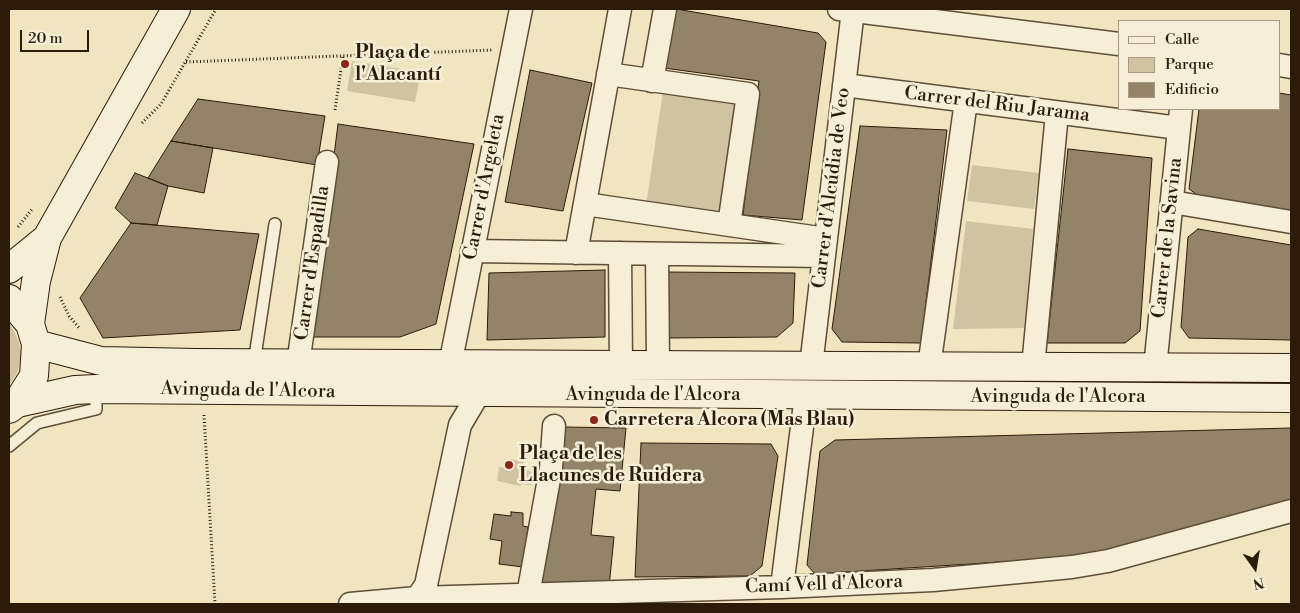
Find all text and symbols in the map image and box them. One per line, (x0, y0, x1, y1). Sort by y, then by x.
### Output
scale bar (22, 20, 91, 52)
legend (1118, 20, 1280, 110)
text: 20 m (28, 29, 63, 48)
text: Calle (1165, 30, 1199, 49)
place label: Plaça de l'Alacantí (355, 42, 441, 86)
text: Parque (1165, 55, 1214, 74)
marker: Plaça de l'Alacantí (339, 58, 351, 70)
text: Edificio (1165, 80, 1219, 99)
street label: Carrer del Riu Jarama (903, 82, 1091, 128)
street label: Carrer d'Alcúdia de Veo (808, 86, 856, 290)
street label: Carrer d'Argeleta (460, 112, 510, 262)
street label: Carrer de la Savina (1148, 156, 1188, 320)
street label: Carrer d'Espadilla (291, 184, 335, 342)
street label: Avinguda de l'Alcora (160, 378, 336, 404)
street label: Avinguda de l'Alcora (565, 384, 741, 406)
street label: Avinguda de l'Alcora (970, 386, 1146, 408)
place label: Carretera Alcora (Mas Blau) (604, 409, 854, 431)
marker: Carretera Alcora (Mas Blau) (588, 414, 600, 426)
place label: Plaça de les Llacunes de Ruidera (519, 443, 702, 487)
marker: Plaça de les Llacunes de Ruidera (503, 459, 515, 471)
north arrow (1230, 543, 1280, 593)
street label: Camí Vell d'Alcora (745, 571, 903, 599)
text: N (1251, 573, 1266, 593)

